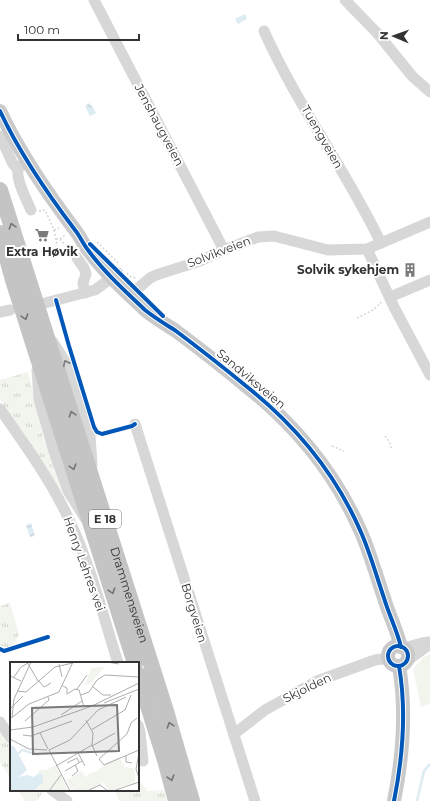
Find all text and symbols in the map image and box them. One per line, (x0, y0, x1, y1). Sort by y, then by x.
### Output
scale bar (18, 16, 139, 42)
north arrow (374, 16, 414, 56)
text: 100 m (24, 22, 60, 37)
text: N (377, 31, 391, 40)
street label: Jenshaugveien (131, 80, 187, 168)
street label: Tuengveien (298, 102, 347, 171)
one-way arrow (8, 222, 17, 229)
supermarket icon: Extra Høvik (34, 227, 50, 243)
street label: Solvikveien (185, 233, 253, 271)
place label: Extra Høvik (6, 244, 78, 259)
place label: Solvik sykehjem (297, 262, 399, 277)
building icon: Solvik sykehjem (402, 262, 418, 278)
one-way arrow (20, 313, 29, 320)
street label: Sandviksveien (214, 345, 289, 412)
one-way arrow (63, 359, 71, 367)
one-way arrow (68, 410, 77, 417)
one-way arrow (68, 464, 77, 471)
road number: E 18 (89, 510, 121, 528)
street label: Henry Lehres vei (60, 514, 109, 613)
street label: Drammensveien (107, 545, 152, 645)
street label: Borgveien (178, 581, 211, 645)
one-way arrow (107, 588, 116, 595)
inset map (10, 662, 139, 791)
street label: Skjolden (280, 669, 333, 706)
one-way arrow (166, 721, 175, 728)
one-way arrow (166, 774, 175, 781)

